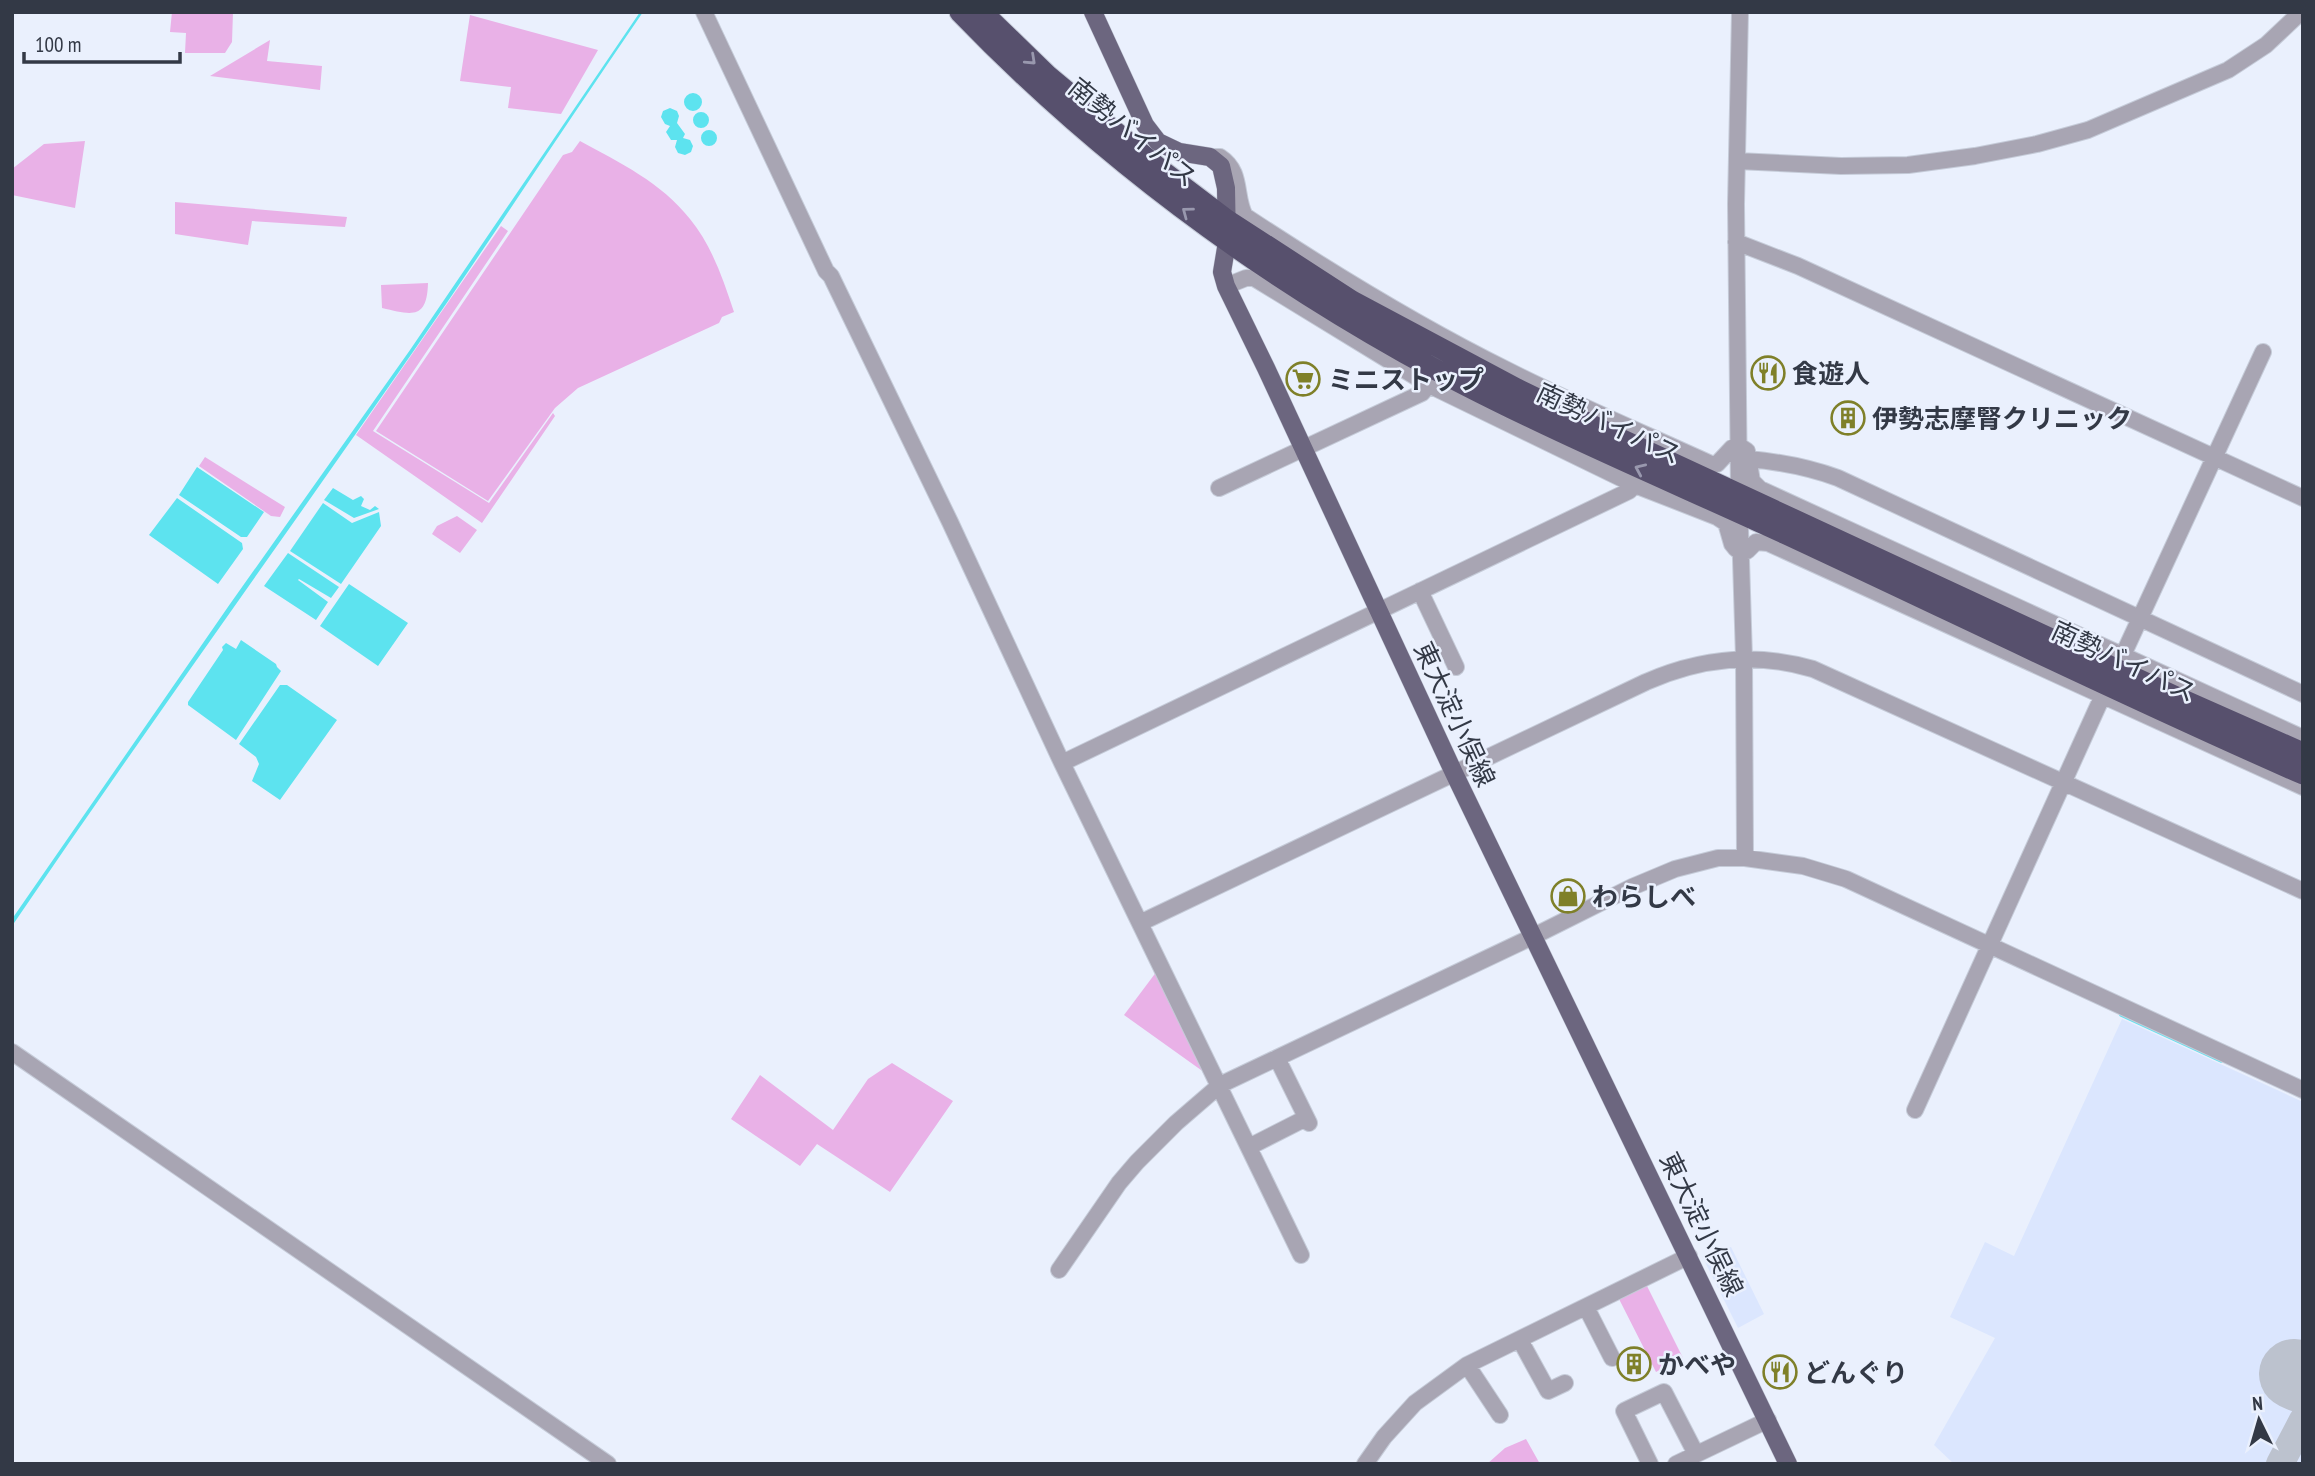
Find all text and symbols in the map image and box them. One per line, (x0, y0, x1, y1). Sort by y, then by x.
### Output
scale bar (24, 21, 180, 65)
text: 100 m (35, 31, 81, 58)
one-way arrow (1023, 52, 1036, 64)
street label: 南勢バイパス (1062, 70, 1204, 194)
one-way arrow (1183, 208, 1195, 221)
restaurant icon: 食遊人 (1749, 354, 1787, 392)
place label: 食遊人 (1792, 357, 1870, 390)
supermarket icon: ミニストップ (1284, 360, 1322, 398)
place label: ミニストップ (1328, 363, 1484, 396)
street label: 南勢バイパス (1532, 375, 1686, 471)
building icon: 伊勢志摩腎クリニック (1829, 399, 1867, 437)
place label: 伊勢志摩腎クリニック (1872, 402, 2132, 435)
one-way arrow (1635, 463, 1647, 477)
street label: 南勢バイパス (2047, 613, 2201, 709)
street label: 東大淀小俣線 (1407, 636, 1503, 792)
shop icon: わらしべ (1549, 877, 1587, 915)
place label: わらしべ (1592, 880, 1696, 913)
street label: 東大淀小俣線 (1653, 1147, 1751, 1301)
building icon: かべや (1615, 1345, 1653, 1383)
place label: かべや (1658, 1348, 1736, 1381)
restaurant icon: どんぐり (1761, 1353, 1799, 1391)
place label: どんぐり (1804, 1356, 1908, 1389)
north arrow (2224, 1385, 2294, 1455)
text: N (2251, 1391, 2264, 1415)

